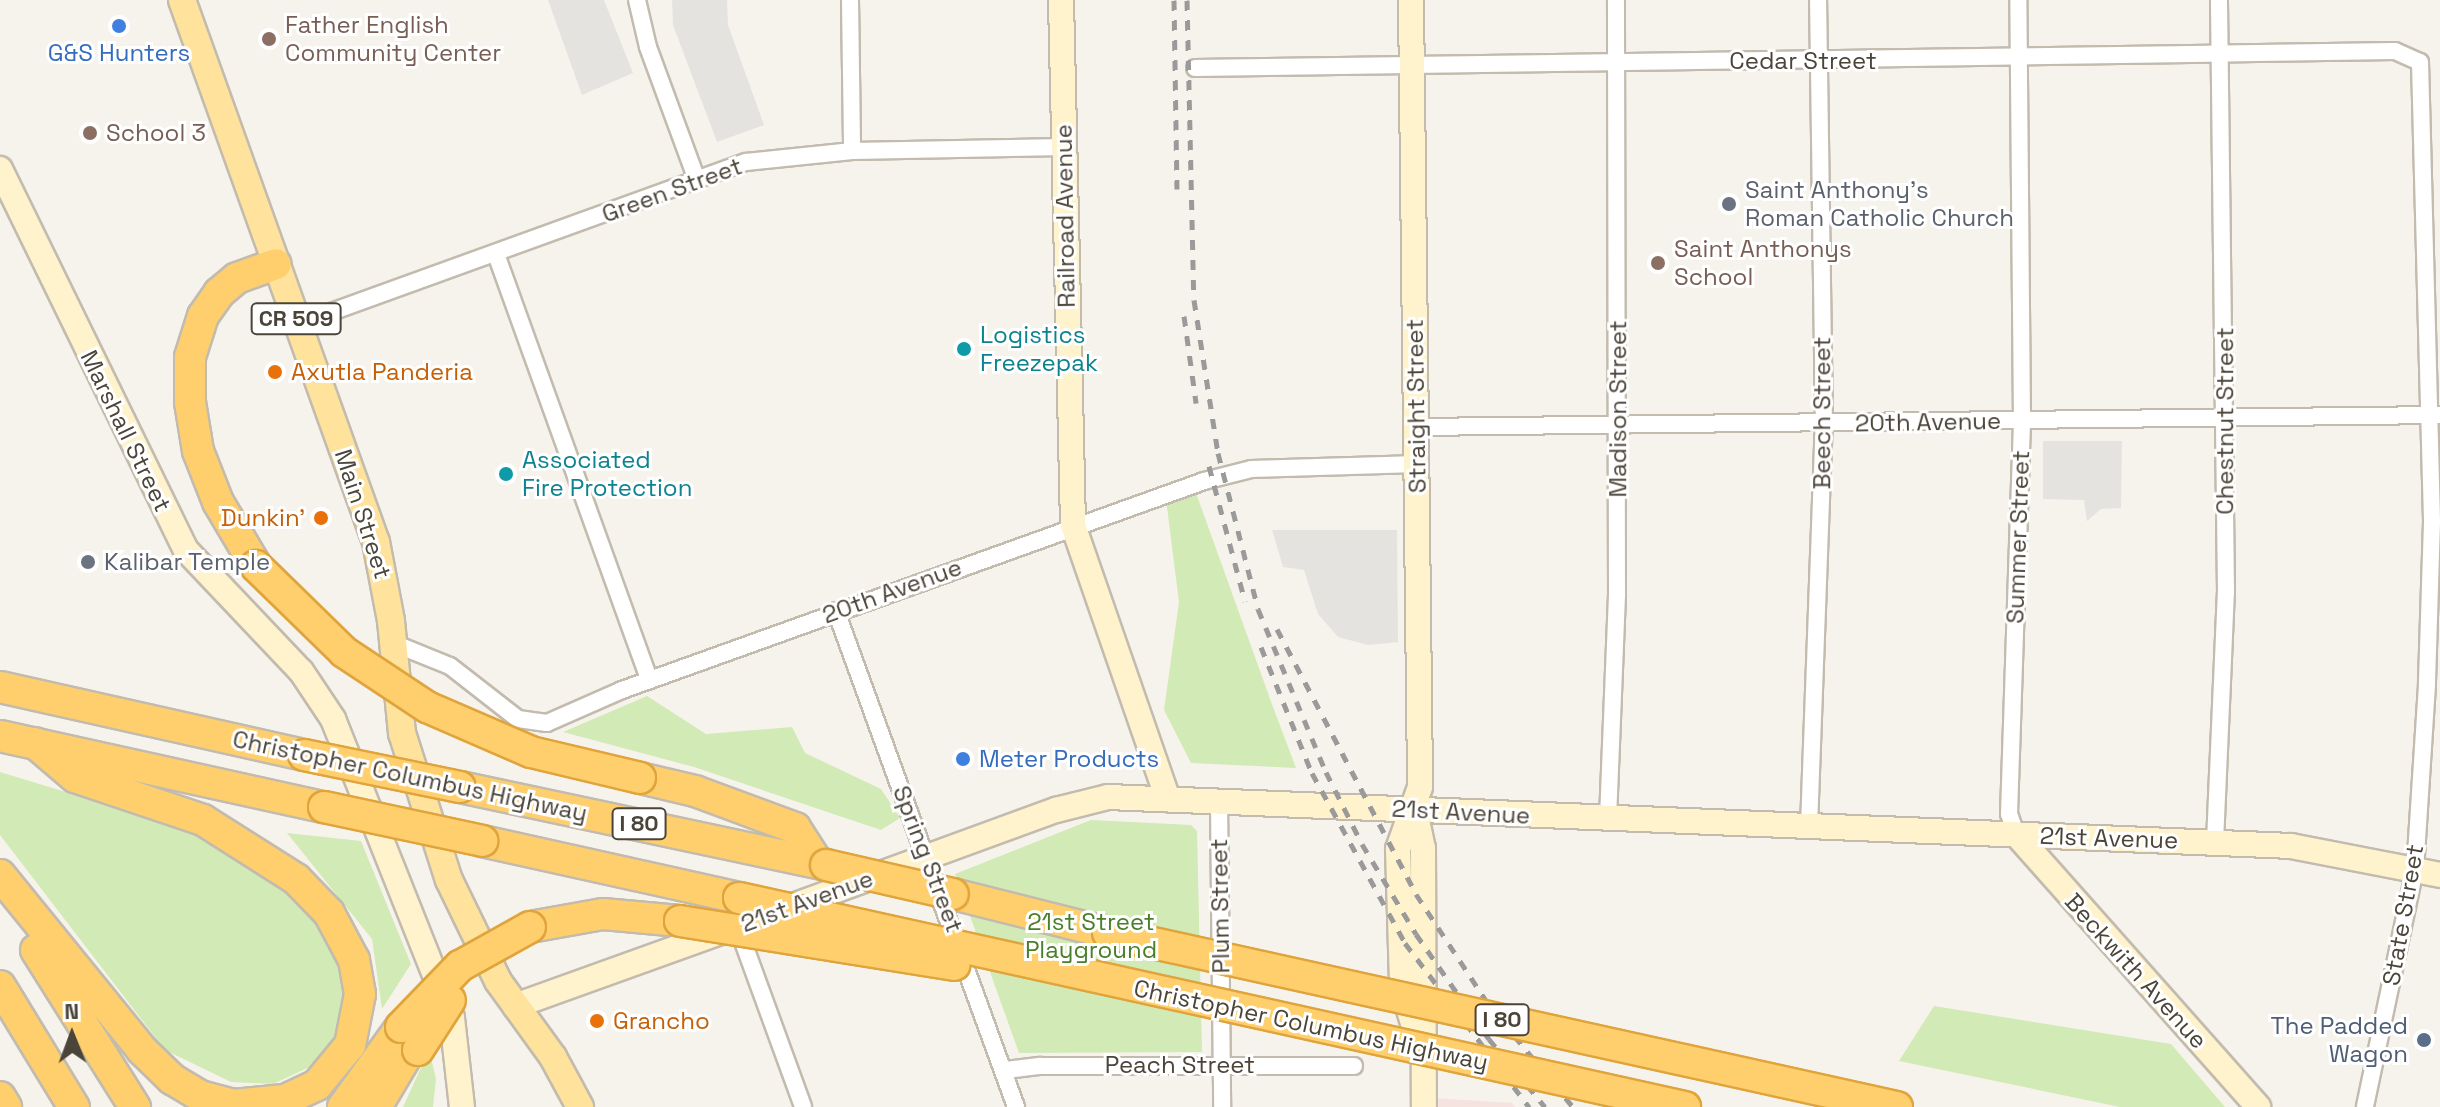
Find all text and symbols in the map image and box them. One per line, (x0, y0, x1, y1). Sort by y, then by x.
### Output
place label: Father English Community Center (285, 11, 501, 67)
marker: G&S Hunters (110, 17, 128, 35)
marker: Father English Community Center (260, 30, 278, 48)
place label: G&S Hunters (48, 39, 190, 67)
street label: Cedar Street (1729, 47, 1877, 75)
place label: School 3 (106, 119, 206, 147)
marker: School 3 (81, 124, 99, 142)
street label: Railroad Avenue (1049, 124, 1081, 308)
street label: Green Street (598, 151, 746, 229)
place label: Saint Anthony's Roman Catholic Church (1745, 176, 2014, 232)
marker: Saint Anthony's Roman Catholic Church (1720, 195, 1738, 213)
place label: Saint Anthonys School (1674, 235, 1852, 291)
marker: Saint Anthonys School (1649, 254, 1667, 272)
road number: CR 509 (250, 301, 342, 337)
street label: Straight Street (1400, 319, 1432, 493)
street label: Madison Street (1604, 320, 1632, 498)
place label: Logistics Freezepak (980, 321, 1098, 377)
street label: Chestnut Street (2211, 327, 2239, 515)
street label: Beech Street (1808, 337, 1836, 489)
marker: Logistics Freezepak (955, 340, 973, 358)
street label: Marshall Street (75, 346, 177, 516)
place label: Axutla Panderia (291, 358, 473, 386)
marker: Axutla Panderia (266, 363, 284, 381)
street label: 20th Avenue (1854, 406, 2002, 438)
street label: Main Street (328, 446, 398, 582)
place label: Associated Fire Protection (522, 446, 692, 502)
street label: Summer Street (2001, 450, 2035, 624)
marker: Associated Fire Protection (497, 465, 515, 483)
place label: Dunkin' (221, 504, 305, 532)
marker: Dunkin' (312, 509, 330, 527)
place label: Kalibar Temple (104, 548, 271, 576)
street label: 20th Avenue (818, 552, 966, 630)
marker: Kalibar Temple (79, 553, 97, 571)
street label: Christopher Columbus Highway (230, 724, 590, 828)
place label: Meter Products (979, 745, 1159, 773)
marker: Meter Products (954, 750, 972, 768)
street label: Spring Street (887, 782, 969, 936)
street label: 21st Avenue (1391, 794, 1531, 830)
road number: I 80 (611, 806, 667, 842)
street label: 21st Avenue (2039, 821, 2179, 855)
street label: Plum Street (1204, 838, 1236, 974)
street label: State Street (2376, 842, 2430, 988)
street label: 21st Avenue (737, 864, 877, 938)
street label: Beckwith Avenue (2059, 887, 2213, 1055)
park label: 21st Street Playground (1025, 908, 1157, 964)
street label: Christopher Columbus Highway (1131, 973, 1491, 1077)
north arrow (32, 995, 112, 1075)
text: N (64, 997, 79, 1025)
road number: I 80 (1474, 1002, 1530, 1038)
place label: Grancho (613, 1007, 710, 1035)
marker: Grancho (588, 1012, 606, 1030)
place label: The Padded Wagon (2271, 1012, 2408, 1068)
marker: The Padded Wagon (2415, 1031, 2433, 1049)
street label: Peach Street (1105, 1051, 1255, 1079)

